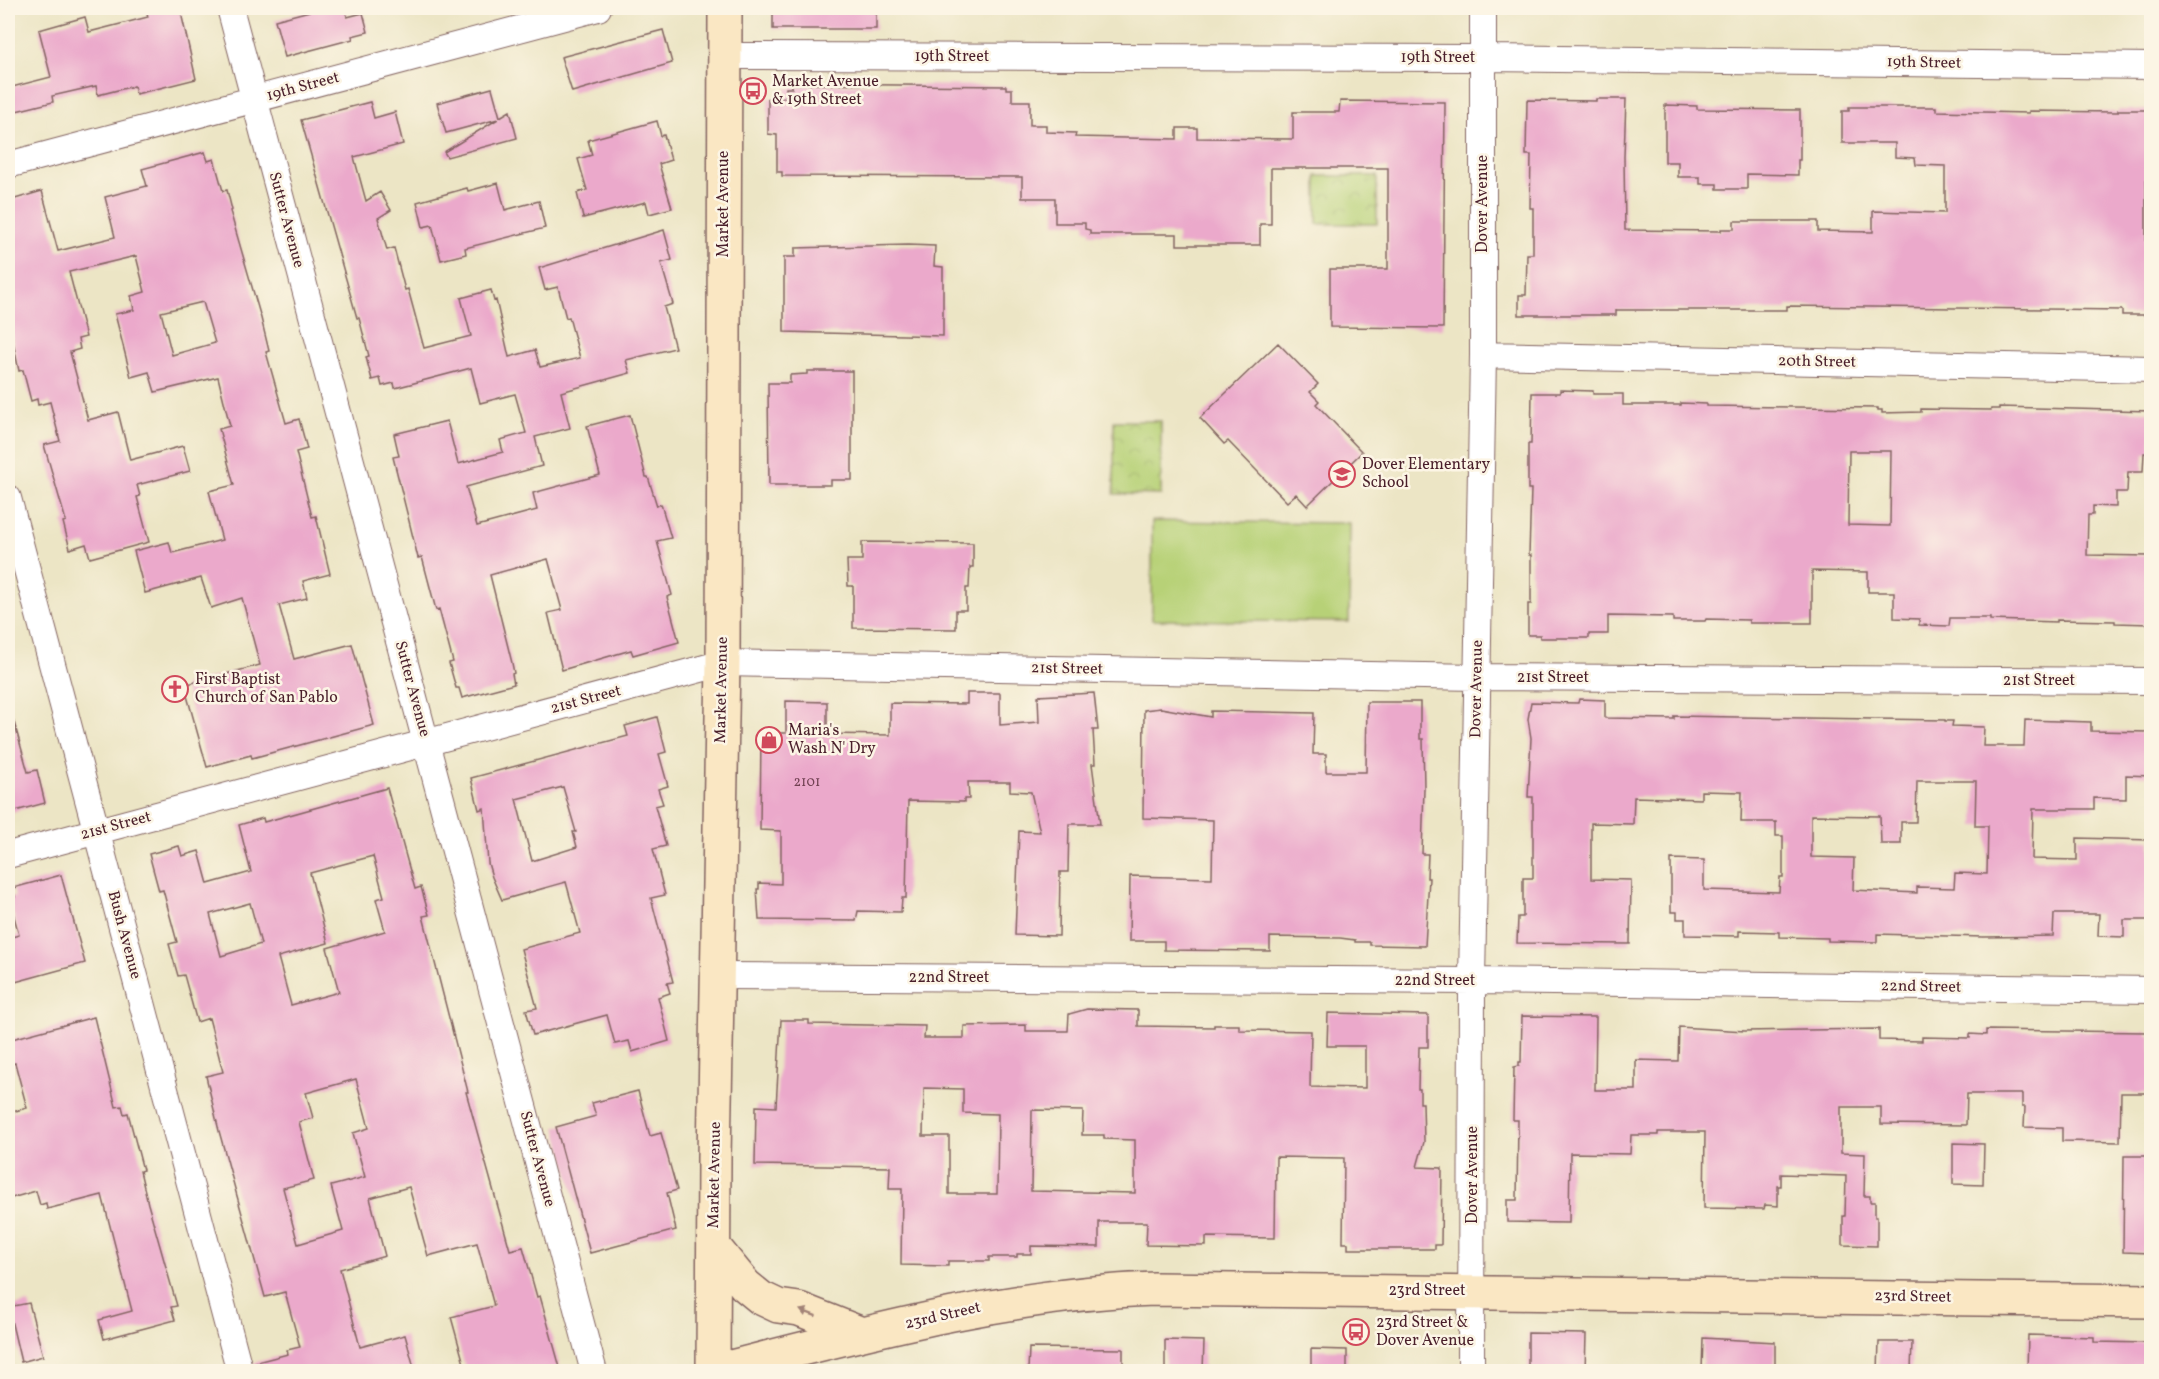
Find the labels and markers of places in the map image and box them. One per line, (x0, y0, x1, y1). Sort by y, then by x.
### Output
place label: Market Avenue & 19th Street (772, 71, 879, 111)
bus stop icon: Market Avenue & 19th Street (738, 76, 768, 106)
place label: Dover Elementary School (1362, 454, 1490, 494)
school or university icon: Dover Elementary School (1327, 459, 1357, 489)
place label: First Baptist Church of San Pablo (195, 669, 338, 709)
church icon: First Baptist Church of San Pablo (160, 674, 190, 704)
place label: Maria's Wash N' Dry (788, 720, 876, 760)
shop icon: Maria's Wash N' Dry (754, 725, 784, 755)
place label: 23rd Street & Dover Avenue (1376, 1312, 1474, 1352)
bus stop icon: 23rd Street & Dover Avenue (1341, 1317, 1371, 1347)

